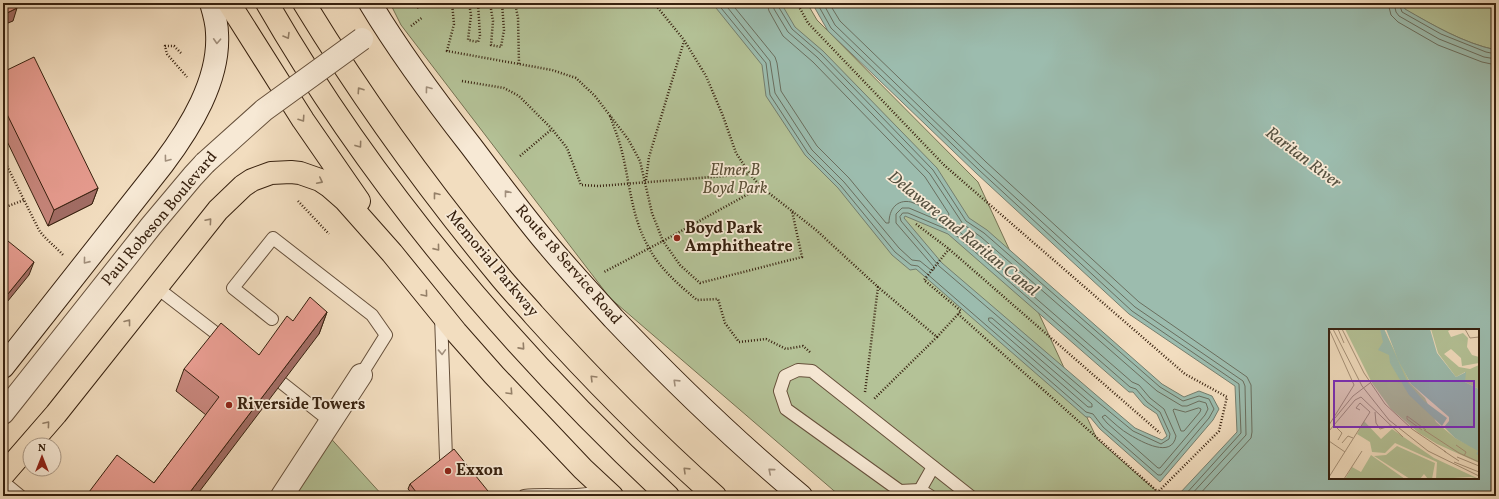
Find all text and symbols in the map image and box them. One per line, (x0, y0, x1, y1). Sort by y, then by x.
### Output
one-way arrow (282, 32, 290, 39)
one-way arrow (213, 38, 221, 44)
one-way arrow (358, 87, 365, 94)
one-way arrow (426, 87, 433, 94)
one-way arrow (297, 114, 304, 121)
water label: Raritan River (1260, 122, 1346, 195)
one-way arrow (354, 140, 361, 147)
street label: Paul Robeson Boulevard (97, 147, 223, 291)
one-way arrow (164, 155, 172, 162)
park label: Elmer B Boyd Park (703, 160, 768, 200)
water label: Delaware and Raritan Canal (883, 166, 1043, 302)
one-way arrow (315, 176, 323, 183)
one-way arrow (504, 190, 511, 197)
one-way arrow (433, 192, 440, 199)
street label: Route 18 Service Road (510, 200, 626, 330)
street label: Memorial Parkway (441, 206, 544, 322)
one-way arrow (204, 218, 211, 225)
place label: Boyd Park Amphitheatre (685, 218, 793, 258)
marker: Boyd Park Amphitheatre (672, 233, 682, 243)
one-way arrow (433, 244, 440, 251)
one-way arrow (83, 256, 90, 263)
one-way arrow (421, 289, 428, 297)
one-way arrow (123, 320, 130, 327)
inset map (1329, 329, 1479, 479)
one-way arrow (517, 343, 524, 350)
one-way arrow (438, 349, 447, 355)
one-way arrow (590, 375, 598, 383)
one-way arrow (673, 379, 681, 387)
one-way arrow (505, 387, 513, 395)
place label: Riverside Towers (237, 394, 365, 416)
marker: Riverside Towers (224, 400, 234, 410)
one-way arrow (43, 421, 50, 429)
north arrow (22, 437, 62, 477)
text: N (38, 441, 46, 456)
place label: Exxon (456, 460, 504, 482)
marker: Exxon (443, 466, 453, 476)
one-way arrow (683, 467, 691, 474)
one-way arrow (768, 469, 775, 476)

